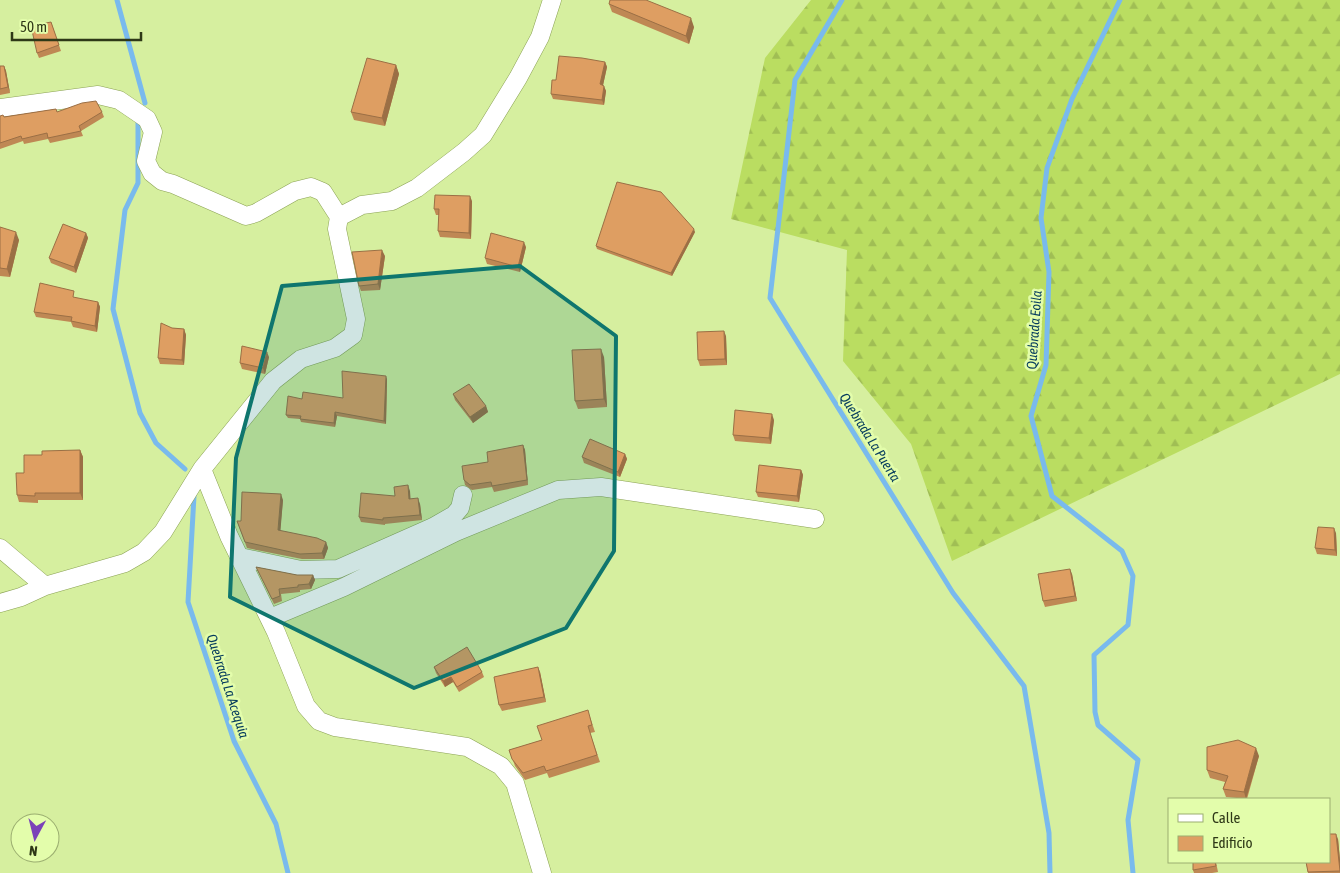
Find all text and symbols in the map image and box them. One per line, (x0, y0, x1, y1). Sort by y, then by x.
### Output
scale bar (12, 10, 141, 42)
text: 50 m (20, 18, 47, 35)
water label: Quebrada Eoila (1023, 290, 1045, 370)
water label: Quebrada La Puerta (836, 390, 904, 485)
water label: Quebrada La Acequia (204, 632, 252, 740)
legend (1168, 798, 1330, 863)
text: Calle (1212, 809, 1241, 826)
north arrow (10, 813, 60, 863)
text: Edificio (1212, 834, 1253, 851)
text: N (28, 842, 38, 859)

